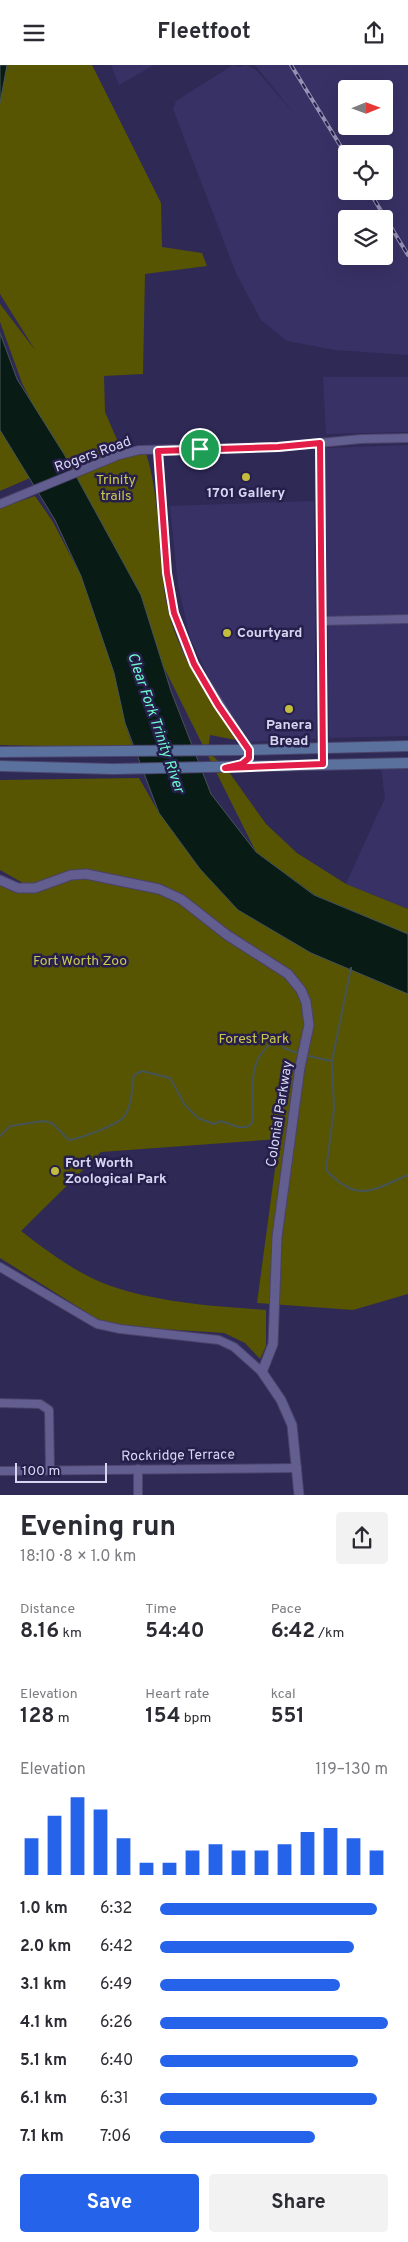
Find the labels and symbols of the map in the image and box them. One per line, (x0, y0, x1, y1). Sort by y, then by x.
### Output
north arrow (338, 80, 392, 135)
pin (179, 428, 221, 470)
street label: Rogers Road (52, 433, 134, 477)
marker: 1701 Gallery (240, 471, 252, 483)
park label: Trinity trails (96, 472, 136, 505)
place label: 1701 Gallery (207, 485, 285, 502)
place label: Courtyard (237, 625, 302, 642)
marker: Courtyard (221, 627, 233, 639)
water label: Clear Fork Trinity River (122, 650, 188, 797)
marker: Panera Bread (283, 703, 295, 715)
place label: Panera Bread (266, 717, 312, 750)
park label: Fort Worth Zoo (33, 953, 127, 970)
park label: Forest Park (219, 1031, 289, 1048)
street label: Colonial Parkway (263, 1060, 297, 1168)
place label: Fort Worth Zoological Park (65, 1155, 167, 1188)
marker: Fort Worth Zoological Park (49, 1165, 61, 1177)
street label: Rockridge Terrace (121, 1447, 235, 1465)
scale bar (15, 1459, 108, 1483)

